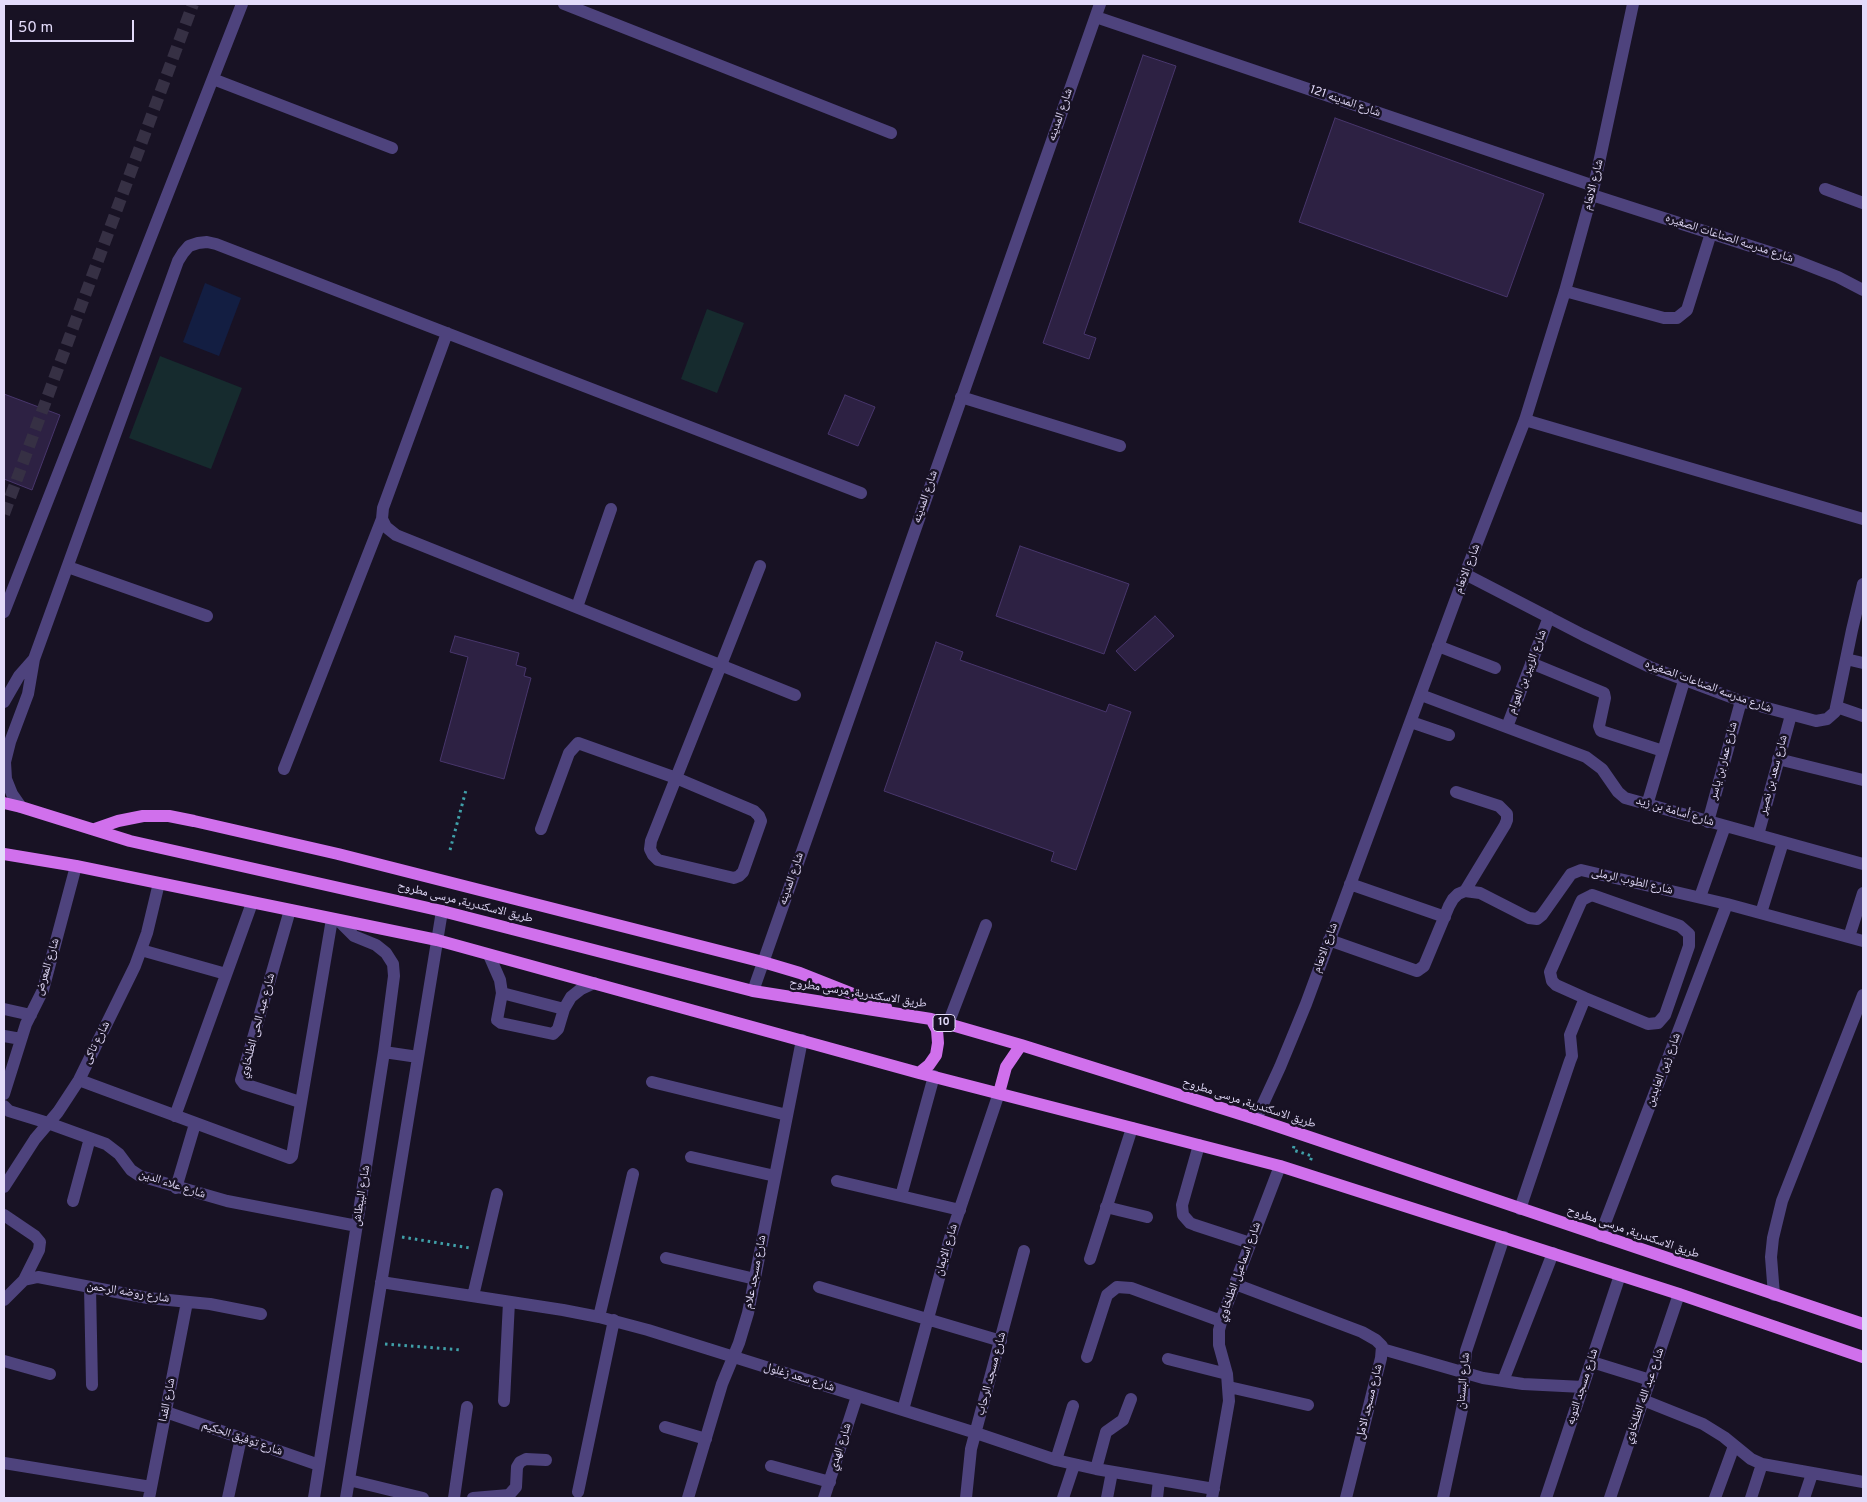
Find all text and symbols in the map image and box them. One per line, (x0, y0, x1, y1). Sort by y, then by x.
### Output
scale bar (12, 10, 136, 42)
text: 50 m (18, 19, 53, 38)
street label: شارع المدينه 121 (1308, 83, 1382, 121)
street label: شارع المدينه (1045, 87, 1077, 143)
street label: شارع الانعام (1581, 158, 1607, 212)
street label: شارع مدرسه الصناعات الصغيره (1663, 211, 1795, 267)
street label: شارع المدينه (910, 469, 942, 525)
street label: شارع الانعام (1452, 542, 1484, 596)
street label: شارع الزبير بن العوام (1505, 628, 1551, 716)
street label: شارع مدرسه الصناعات الصغيره (1643, 657, 1773, 717)
street label: شارع عمار بن ياسر (1707, 720, 1741, 802)
street label: شارع سعد بن نصير (1756, 734, 1792, 816)
street label: شارع أسامة بن زيد (1634, 794, 1716, 830)
street label: شارع المدينه (776, 851, 808, 907)
street label: شارع الطوب الرملى (1590, 866, 1674, 898)
street label: طريق الاسكندرية, مرسى مطروح (396, 879, 534, 927)
street label: شارع الانعام (1310, 921, 1342, 975)
street label: شارع المعرض (32, 937, 64, 997)
street label: شارع عبد الحى الطلخاوي (237, 972, 279, 1080)
street label: طريق الاسكندرية, مرسى مطروح (788, 976, 928, 1012)
road number: 10 (933, 1014, 955, 1032)
street label: شارع تاكى (80, 1019, 114, 1067)
street label: شارع زين العابدين (1643, 1031, 1685, 1109)
street label: طريق الاسكندرية, مرسى مطروح (1181, 1076, 1317, 1132)
street label: شارع البيطاش (350, 1164, 374, 1228)
street label: شارع علاء الدين (137, 1167, 207, 1203)
street label: طريق الاسكندرية, مرسى مطروح (1565, 1204, 1701, 1262)
street label: شارع اسماعيل الطلخاوي (1215, 1220, 1265, 1324)
street label: شارع الايمان (932, 1222, 962, 1278)
street label: شارع مسجد علام (742, 1234, 770, 1310)
street label: شارع روضه الرحمن (86, 1279, 170, 1307)
street label: شارع مسجد الرحاب (974, 1331, 1010, 1417)
street label: شارع عبد الله الطلخاوي (1622, 1346, 1668, 1446)
street label: شارع مسجد التوبه (1564, 1347, 1602, 1427)
street label: شارع البستان (1454, 1352, 1474, 1410)
street label: شارع سعد زغلول (762, 1360, 836, 1396)
street label: شارع مسجد الامل (1354, 1363, 1386, 1441)
street label: شارع الفدا (157, 1377, 179, 1423)
street label: شارع توفيق الحكيم (200, 1418, 284, 1460)
street label: شارع الهدي (827, 1422, 855, 1472)

